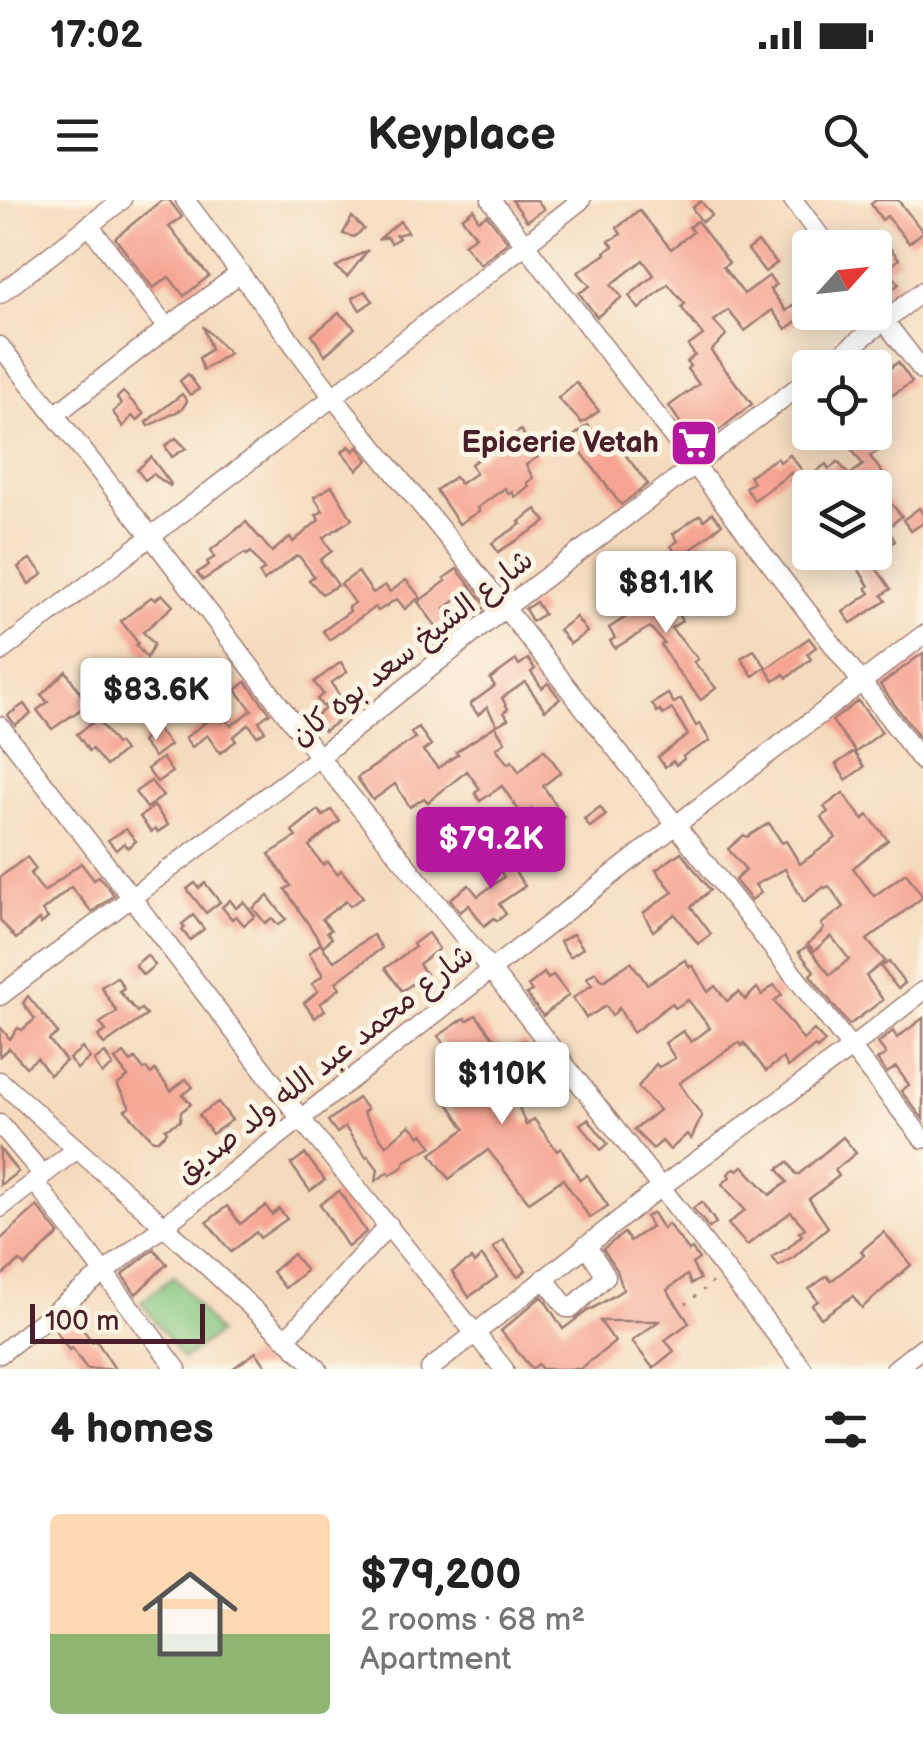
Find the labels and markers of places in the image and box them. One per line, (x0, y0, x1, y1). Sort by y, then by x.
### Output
supermarket icon: Epicerie Vetah (668, 417, 720, 469)
place label: Epicerie Vetah (462, 425, 659, 461)
pin: $81.1K (585, 551, 747, 636)
pin: $83.6K (75, 658, 237, 743)
pin: $79.2K (410, 807, 572, 892)
pin: $110K (432, 1042, 572, 1127)

